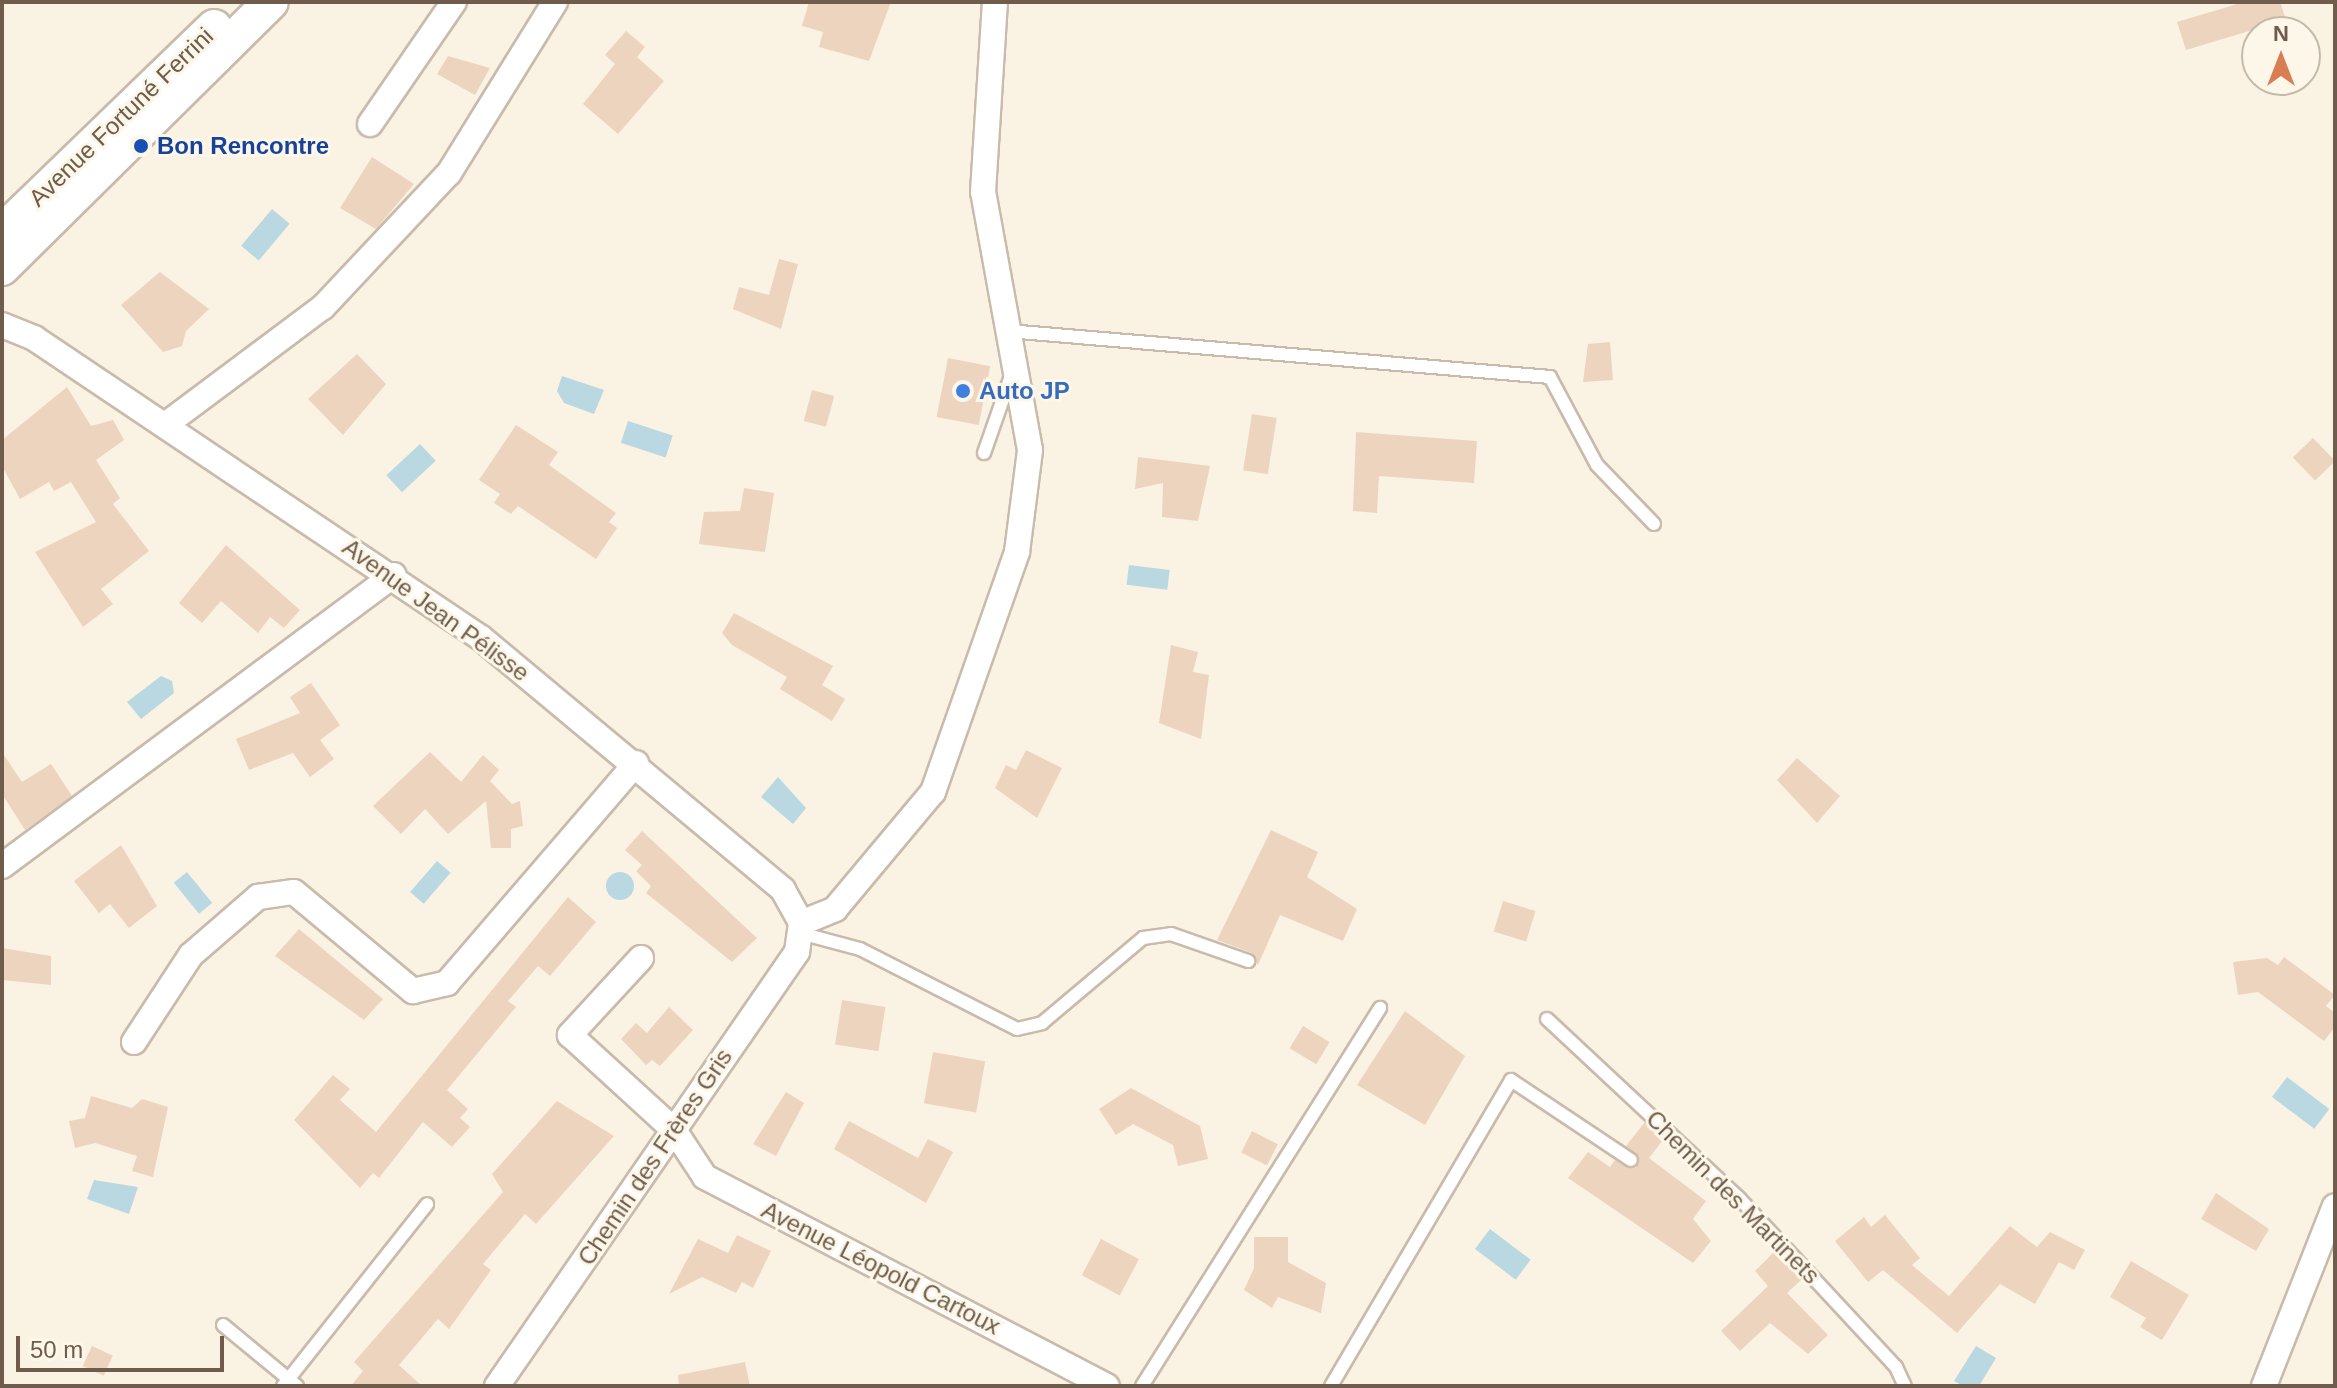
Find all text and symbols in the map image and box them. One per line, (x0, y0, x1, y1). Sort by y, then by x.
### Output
north arrow (2241, 16, 2321, 96)
text: N (2273, 21, 2289, 46)
street label: Avenue Fortuné Ferrini (23, 22, 219, 212)
place label: Bon Rencontre (157, 132, 329, 160)
marker: Bon Rencontre (132, 137, 150, 155)
place label: Auto JP (979, 377, 1070, 405)
marker: Auto JP (954, 382, 972, 400)
street label: Avenue Jean Pélisse (337, 533, 535, 687)
street label: Chemin des Frères Gris (572, 1043, 738, 1271)
street label: Chemin des Martinets (1640, 1104, 1826, 1290)
street label: Avenue Léopold Cartoux (757, 1195, 1005, 1341)
scale bar (20, 1320, 228, 1370)
text: 50 m (30, 1336, 83, 1363)

